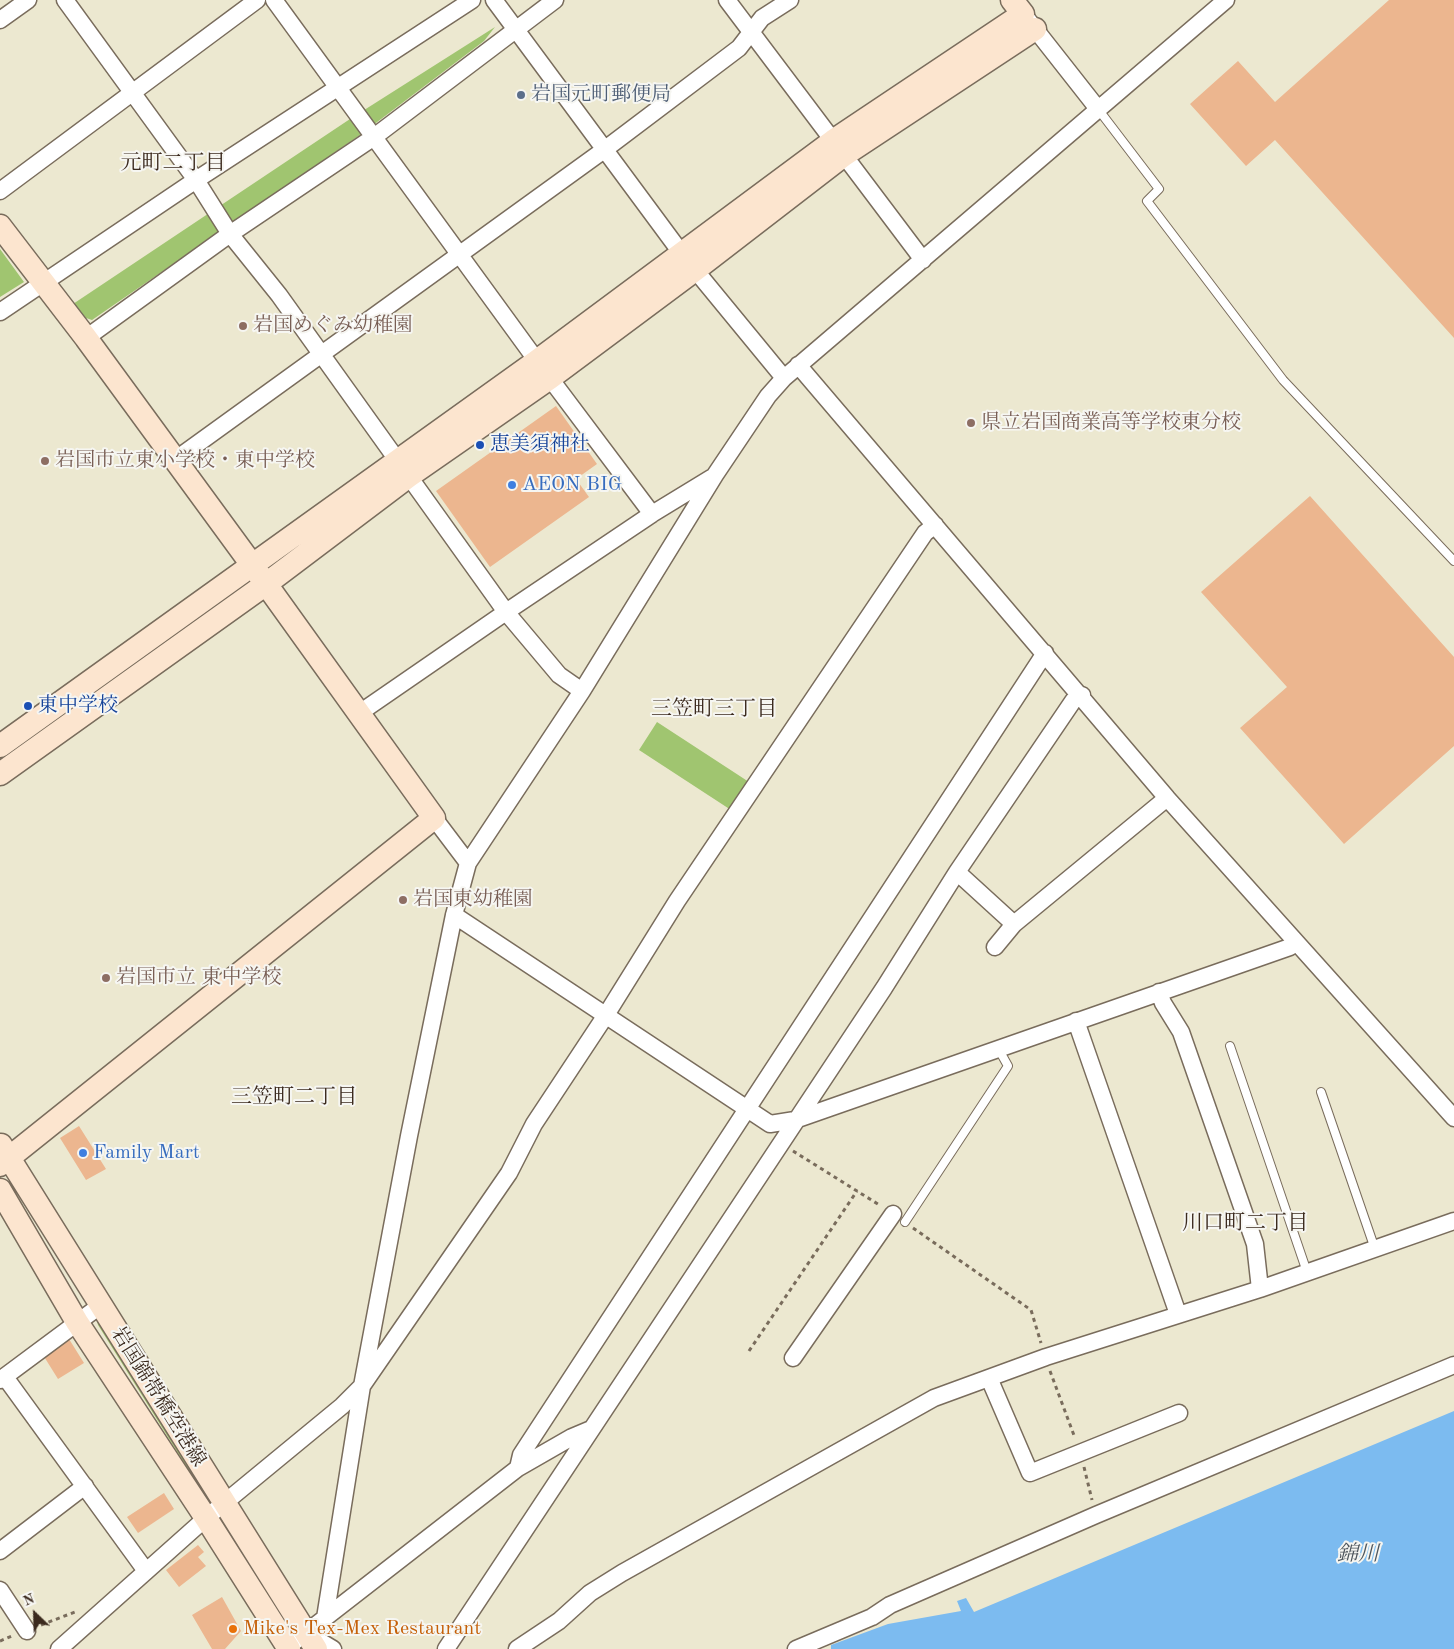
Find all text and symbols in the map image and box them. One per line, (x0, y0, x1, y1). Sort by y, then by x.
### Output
place label: 岩国元町郵便局 (531, 83, 671, 107)
marker: 岩国元町郵便局 (515, 89, 527, 101)
district label: 元町二丁目 (121, 150, 225, 176)
place label: 岩国めぐみ幼稚園 (253, 314, 413, 338)
marker: 岩国めぐみ幼稚園 (237, 320, 249, 332)
place label: 県立岩国商業高等学校東分校 (981, 411, 1241, 435)
marker: 県立岩国商業高等学校東分校 (965, 417, 977, 429)
place label: 恵美須神社 (490, 433, 590, 457)
marker: 恵美須神社 (474, 439, 486, 451)
place label: 岩国市立東小学校・東中学校 (55, 449, 315, 473)
marker: 岩国市立東小学校・東中学校 (39, 455, 51, 467)
place label: AEON BIG (522, 473, 622, 497)
marker: AEON BIG (506, 479, 518, 491)
place label: 東中学校 (38, 694, 118, 718)
district label: 三笠町三丁目 (651, 696, 777, 722)
marker: 東中学校 (22, 700, 34, 712)
place label: 岩国東幼稚園 (413, 888, 533, 912)
marker: 岩国東幼稚園 (397, 894, 409, 906)
place label: 岩国市立 東中学校 (116, 966, 282, 990)
marker: 岩国市立 東中学校 (100, 972, 112, 984)
district label: 三笠町二丁目 (231, 1084, 357, 1110)
place label: Family Mart (93, 1141, 200, 1165)
marker: Family Mart (77, 1147, 89, 1159)
district label: 川口町二丁目 (1182, 1210, 1308, 1236)
street label: 岩国錦帯橋空港線 (105, 1323, 211, 1471)
water label: 錦川 (1337, 1541, 1379, 1567)
north arrow (10, 1589, 60, 1639)
text: N (21, 1592, 37, 1609)
place label: Mike's Tex-Mex Restaurant (243, 1617, 481, 1641)
marker: Mike's Tex-Mex Restaurant (227, 1623, 239, 1635)

